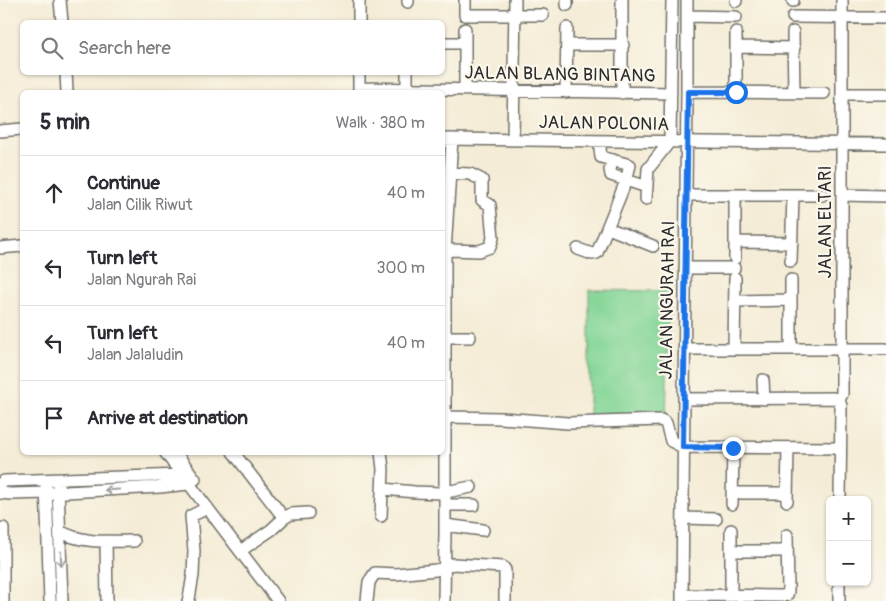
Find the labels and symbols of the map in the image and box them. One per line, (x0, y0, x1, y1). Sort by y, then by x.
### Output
street label: JALAN BLANG BINTANG (464, 61, 656, 88)
route start (725, 81, 748, 104)
street label: JALAN POLONIA (539, 111, 670, 136)
street label: JALAN ELTARI (814, 166, 837, 278)
street label: JALAN NGURAH RAI (655, 220, 680, 380)
route end (722, 437, 745, 460)
one-way arrow (104, 485, 120, 494)
one-way arrow (56, 550, 65, 566)

